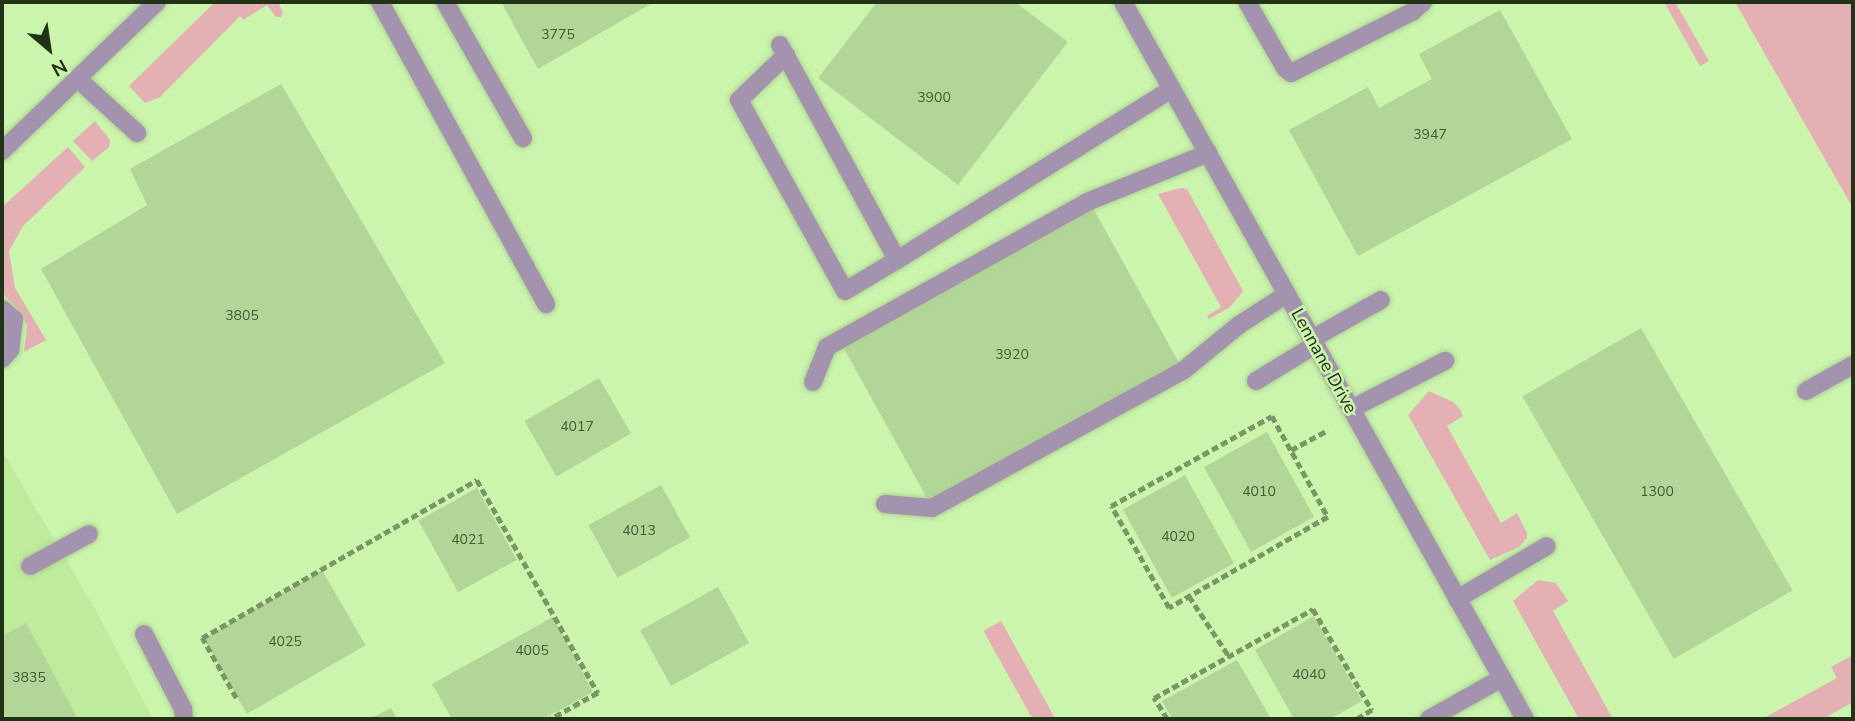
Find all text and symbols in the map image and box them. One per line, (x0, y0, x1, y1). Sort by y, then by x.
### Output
north arrow (14, 14, 84, 84)
house number: 3775 (541, 27, 575, 43)
text: N (47, 53, 72, 82)
house number: 3900 (917, 90, 951, 106)
house number: 3947 (1413, 127, 1447, 143)
street label: Lennane Drive (1286, 305, 1362, 417)
house number: 3805 (225, 308, 259, 324)
house number: 3920 (995, 347, 1029, 363)
house number: 4017 (560, 419, 594, 435)
house number: 4010 (1242, 484, 1276, 500)
house number: 1300 (1640, 484, 1674, 500)
house number: 4013 (622, 523, 656, 539)
house number: 4020 (1161, 529, 1195, 545)
house number: 4021 (451, 532, 485, 548)
house number: 4025 (268, 634, 302, 650)
house number: 4005 (515, 643, 549, 659)
house number: 4040 (1292, 667, 1326, 683)
house number: 3835 (12, 670, 46, 686)

